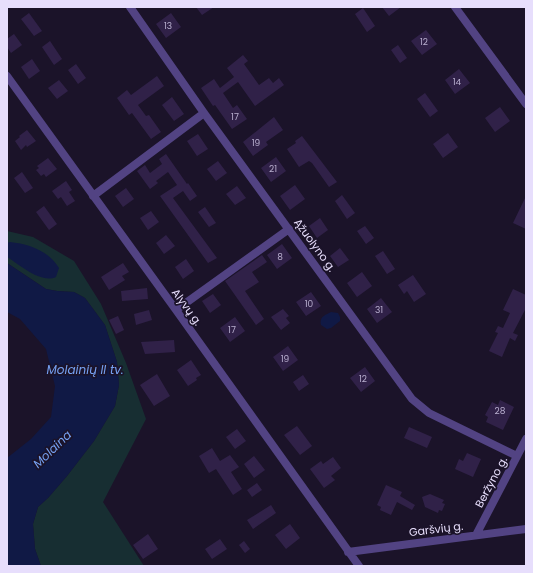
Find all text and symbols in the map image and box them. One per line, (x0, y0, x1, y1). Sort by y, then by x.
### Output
house number: 13 (164, 20, 172, 32)
house number: 12 (420, 36, 428, 48)
house number: 14 (453, 76, 462, 88)
house number: 17 (231, 111, 239, 123)
house number: 19 (252, 137, 261, 149)
house number: 21 (269, 163, 277, 175)
street label: Ąžuolyno g. (290, 215, 340, 275)
house number: 8 (277, 251, 283, 263)
street label: Alyvų g. (168, 285, 206, 329)
house number: 10 (305, 298, 314, 310)
house number: 31 (375, 304, 383, 316)
house number: 17 (228, 324, 236, 336)
house number: 19 (281, 353, 290, 365)
water label: Molainių II tv. (46, 361, 124, 378)
house number: 12 (359, 373, 367, 385)
house number: 28 (495, 405, 506, 417)
water label: Molaina (29, 426, 75, 472)
street label: Beržyno g. (471, 454, 511, 510)
street label: Garšvių g. (408, 518, 464, 540)

